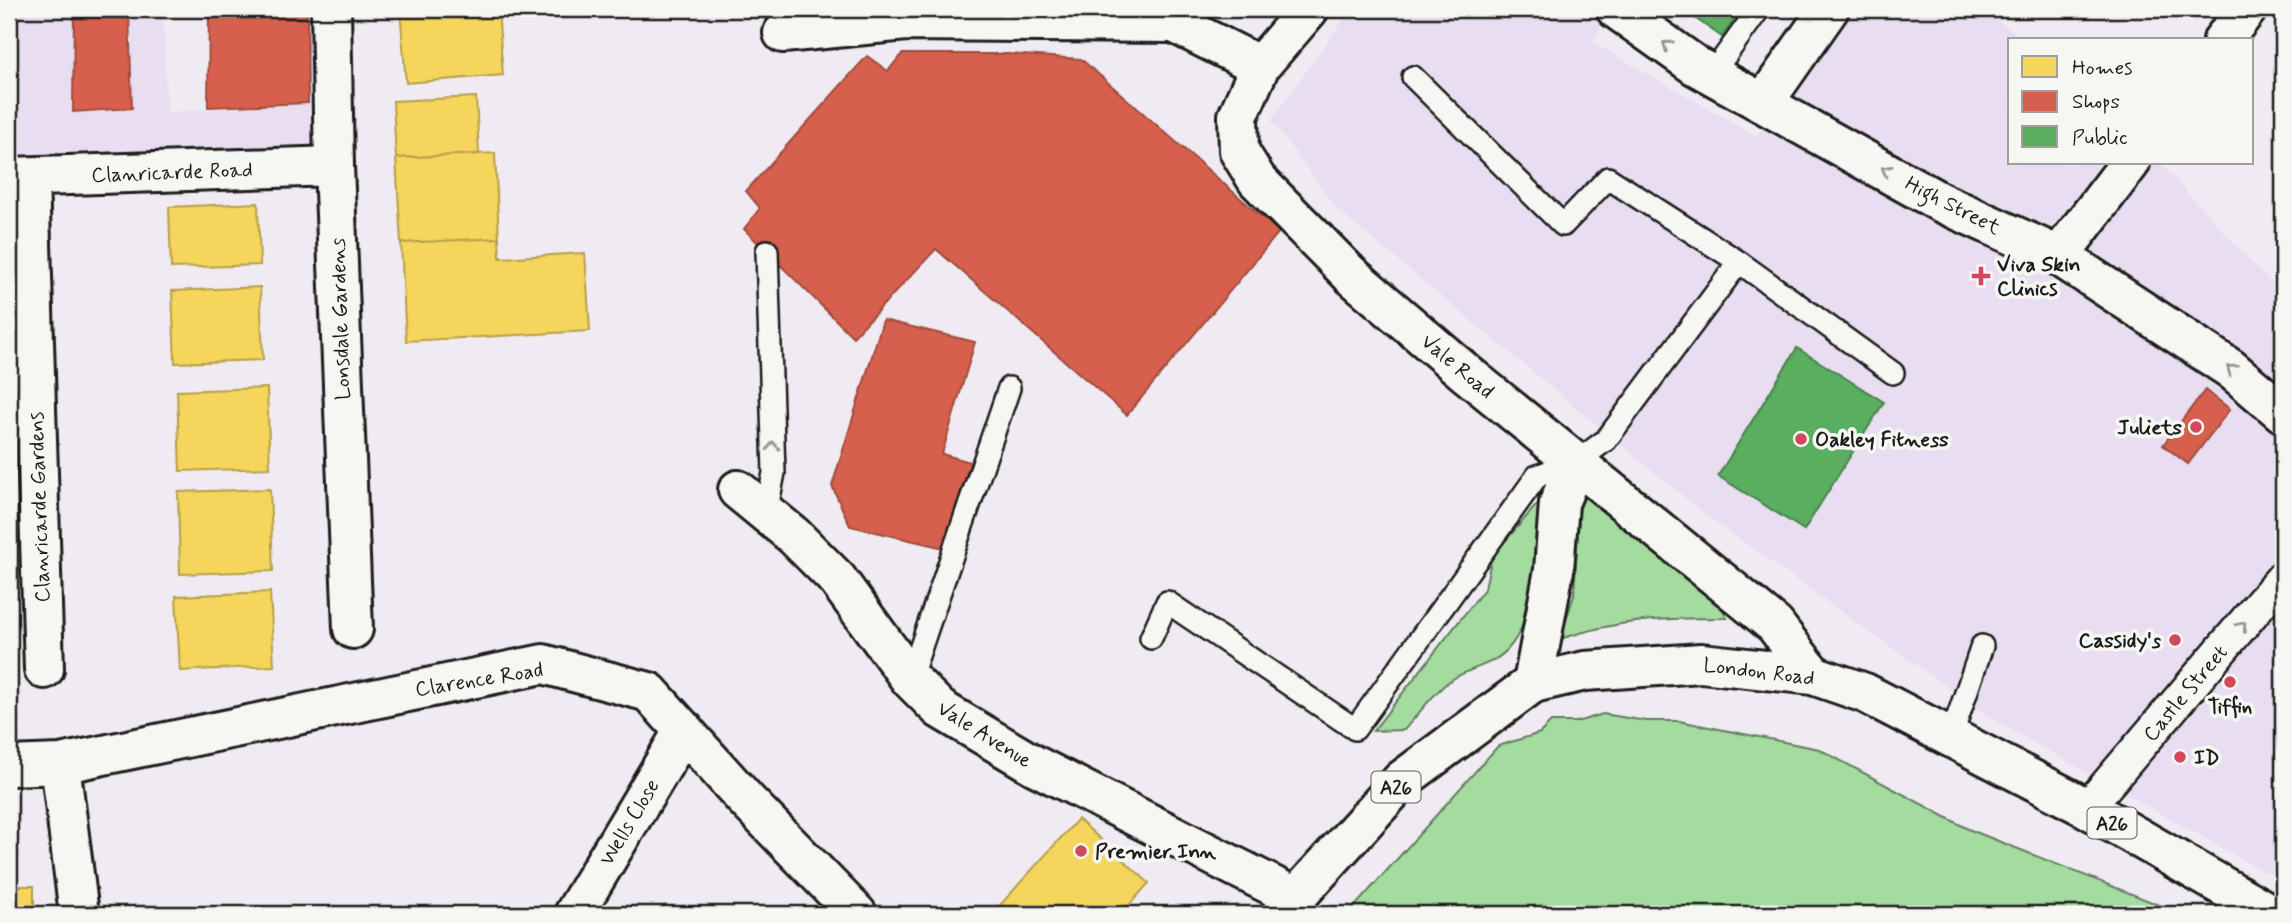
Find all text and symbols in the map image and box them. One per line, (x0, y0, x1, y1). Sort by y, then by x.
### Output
legend (2008, 38, 2254, 164)
one-way arrow (1662, 41, 1675, 53)
text: Homes (2072, 54, 2132, 82)
text: Shops (2072, 88, 2120, 116)
text: Public (2072, 124, 2128, 152)
street label: Clanricarde Road (91, 156, 253, 190)
one-way arrow (1881, 165, 1893, 178)
street label: High Street (1899, 170, 2006, 244)
street label: Lonsdale Gardens (324, 237, 358, 401)
place label: Viva Skin Clinics (1997, 251, 2081, 303)
marker: Viva Skin Clinics (1971, 266, 1991, 286)
street label: Vale Road (1415, 328, 1500, 406)
one-way arrow (2226, 365, 2238, 378)
street label: Clanricarde Gardens (23, 411, 57, 603)
place label: Juliets (2117, 414, 2183, 442)
marker: Juliets (2188, 419, 2204, 435)
place label: Oakley Fitness (1815, 426, 1949, 454)
marker: Oakley Fitness (1793, 431, 1809, 447)
one-way arrow (766, 440, 781, 451)
one-way arrow (2234, 621, 2246, 634)
place label: Cassidy's (2079, 627, 2162, 655)
marker: Cassidy's (2167, 632, 2183, 648)
street label: Castle Street (2137, 639, 2234, 748)
street label: London Road (1702, 651, 1816, 693)
street label: Clarence Road (413, 656, 545, 704)
marker: Tiffin (2222, 674, 2238, 690)
place label: Tiffin (2208, 693, 2252, 721)
street label: Vale Avenue (932, 695, 1037, 775)
place label: ID (2194, 744, 2220, 772)
marker: ID (2172, 749, 2188, 765)
road number: A26 (1372, 772, 1420, 802)
street label: Wells Close (593, 774, 667, 871)
road number: A26 (2088, 808, 2136, 838)
place label: Premier Inn (1095, 838, 1217, 866)
marker: Premier Inn (1073, 843, 1089, 859)

